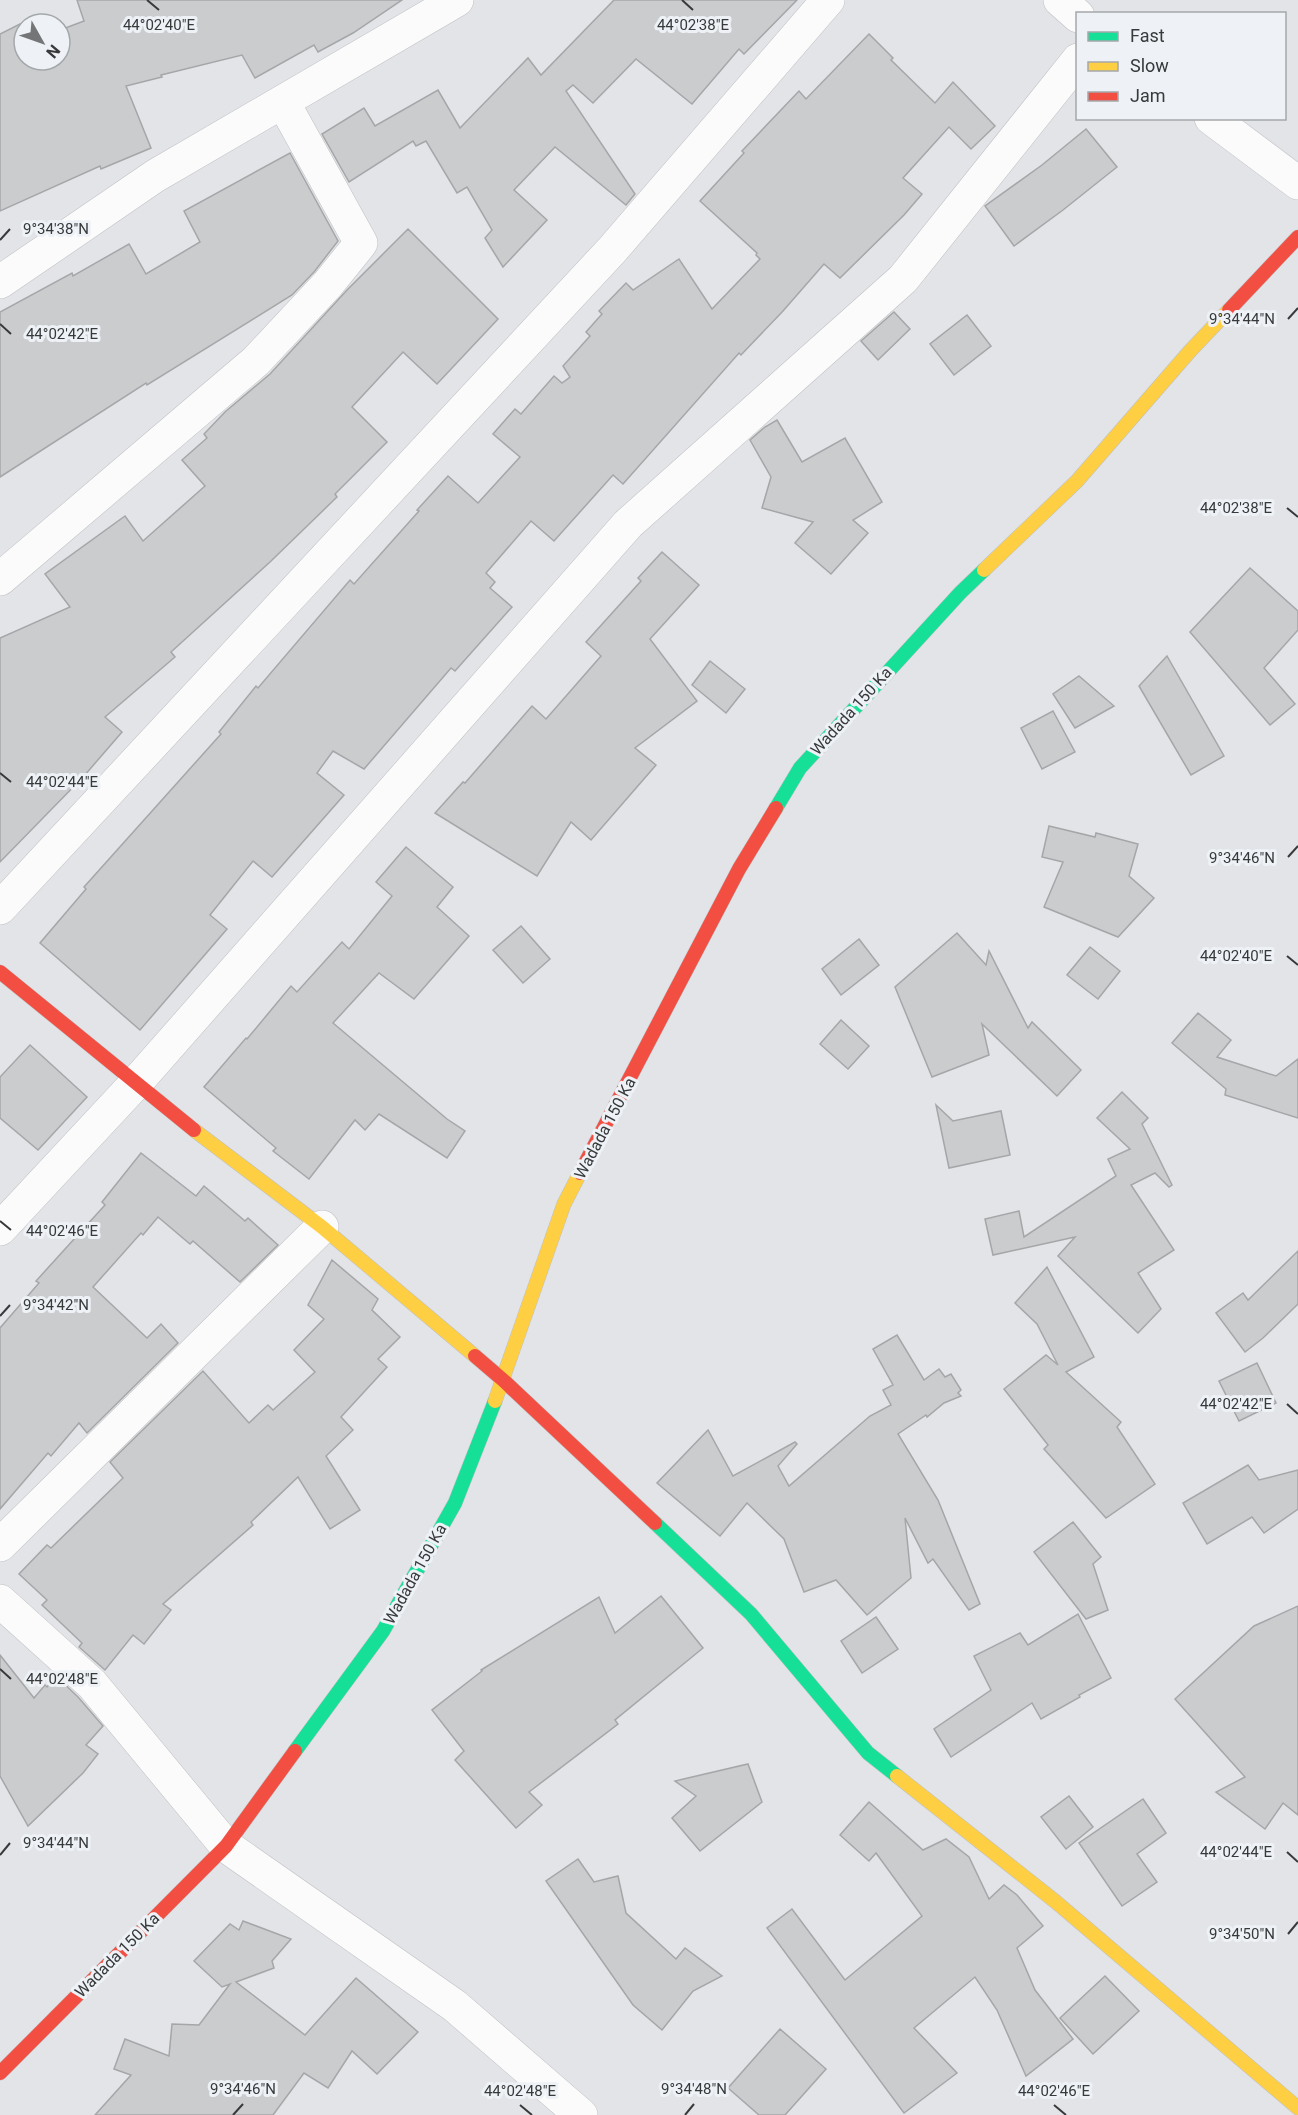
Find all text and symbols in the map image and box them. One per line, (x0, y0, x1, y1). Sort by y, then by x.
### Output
north arrow (12, 12, 72, 72)
legend (1076, 12, 1286, 120)
text: 44°02'40"E (123, 16, 196, 34)
text: 44°02'38"E (657, 16, 730, 34)
text: Fast (1130, 25, 1165, 46)
text: N (42, 41, 64, 62)
text: Slow (1130, 55, 1169, 76)
text: Jam (1130, 85, 1166, 106)
text: 9°34'38"N (23, 220, 89, 238)
text: 9°34'44"N (1209, 310, 1275, 328)
text: 44°02'42"E (26, 325, 99, 343)
text: 44°02'38"E (1200, 499, 1273, 517)
street label: Wadada 150 Ka (807, 663, 895, 759)
text: 44°02'44"E (26, 773, 99, 791)
text: 9°34'46"N (1209, 849, 1275, 867)
text: 44°02'40"E (1200, 947, 1273, 965)
street label: Wadada 150 Ka (570, 1074, 640, 1182)
text: 44°02'46"E (26, 1222, 99, 1240)
text: 9°34'42"N (23, 1296, 89, 1314)
text: 44°02'42"E (1200, 1395, 1273, 1413)
street label: Wadada 150 Ka (380, 1521, 450, 1627)
text: 44°02'48"E (26, 1670, 99, 1688)
text: 9°34'44"N (23, 1834, 89, 1852)
text: 44°02'44"E (1200, 1843, 1273, 1861)
street label: Wadada 150 Ka (71, 1909, 163, 2001)
text: 9°34'50"N (1209, 1925, 1275, 1943)
text: 9°34'46"N (210, 2080, 276, 2098)
text: 9°34'48"N (661, 2080, 727, 2098)
text: 44°02'48"E (484, 2082, 557, 2100)
text: 44°02'46"E (1018, 2082, 1091, 2100)

